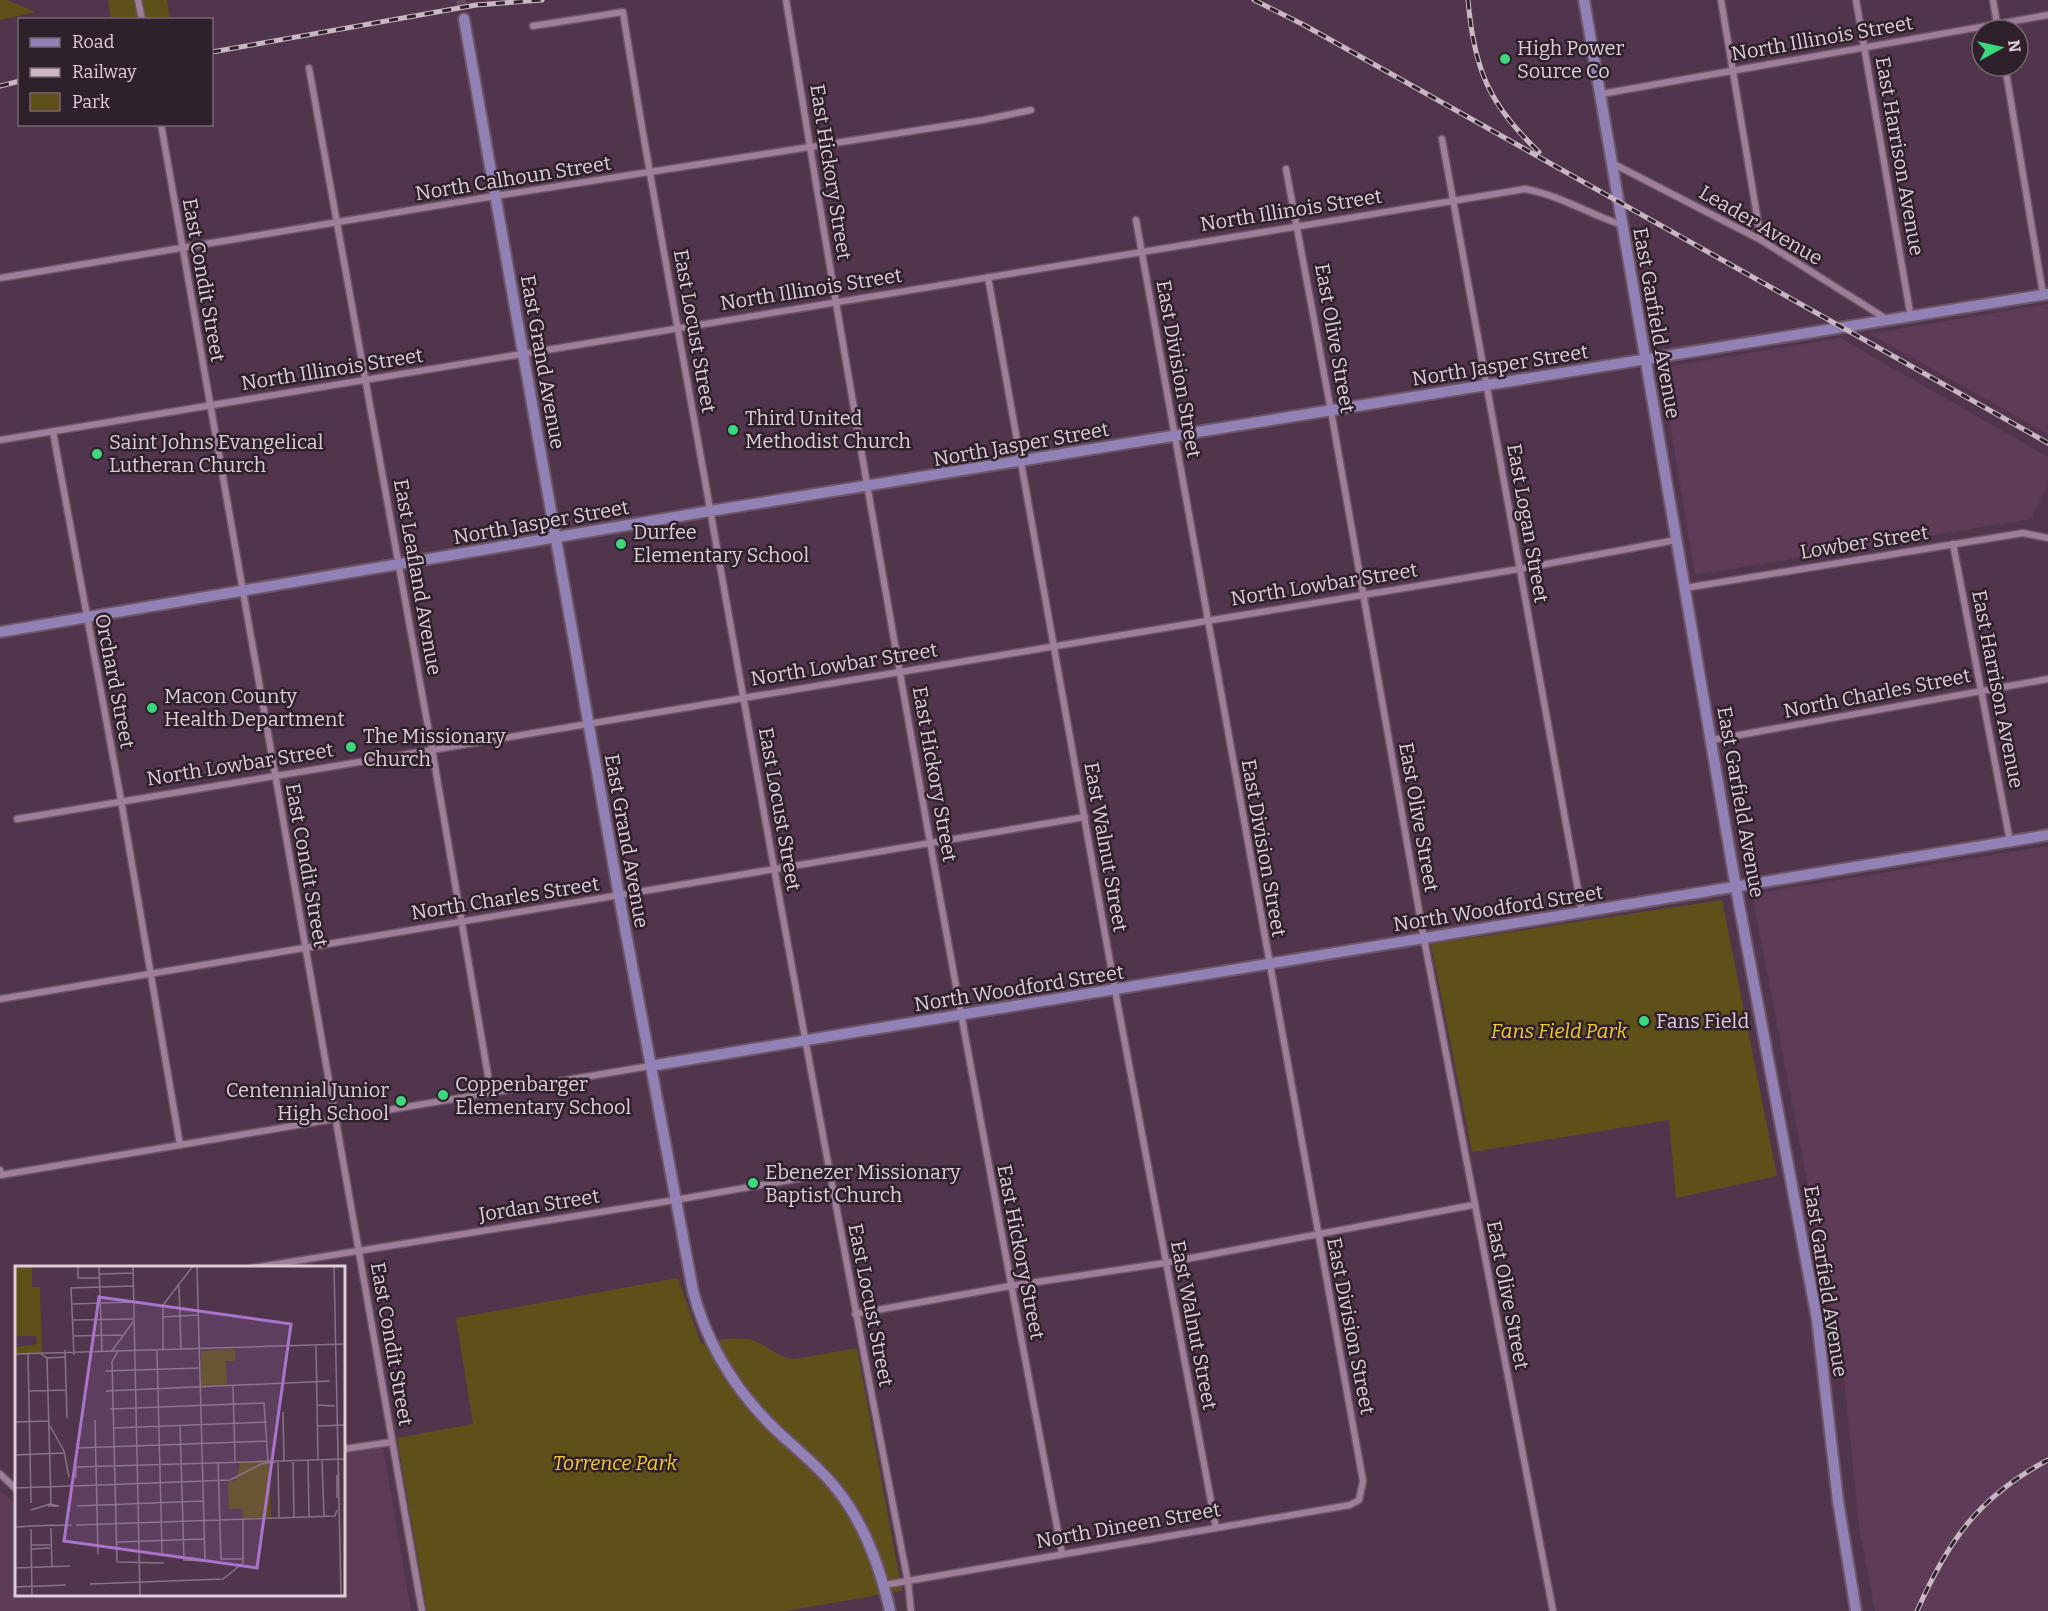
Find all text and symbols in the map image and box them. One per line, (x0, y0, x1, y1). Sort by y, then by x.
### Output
street label: North Illinois Street (1729, 10, 1915, 66)
legend (18, 18, 213, 126)
north arrow (1970, 18, 2030, 78)
text: Road (72, 31, 115, 53)
place label: High Power Source Co (1517, 36, 1624, 83)
text: N (2004, 39, 2025, 53)
marker: High Power Source Co (1498, 52, 1512, 66)
street label: East Harrison Avenue (1871, 55, 1929, 257)
text: Railway (72, 61, 137, 83)
street label: East Hickory Street (805, 82, 857, 262)
text: Park (72, 91, 111, 113)
street label: North Calhoun Street (413, 151, 613, 205)
street label: Leader Avenue (1695, 180, 1827, 270)
street label: North Illinois Street (1198, 184, 1384, 236)
street label: East Condit Street (178, 196, 230, 364)
street label: East Garfield Avenue (1628, 225, 1686, 421)
street label: East Locust Street (669, 247, 721, 415)
street label: East Olive Street (1310, 261, 1360, 415)
street label: North Illinois Street (718, 263, 904, 315)
street label: East Grand Avenue (516, 273, 570, 451)
street label: East Division Street (1152, 278, 1206, 460)
street label: North Jasper Street (1410, 339, 1590, 391)
street label: North Illinois Street (239, 343, 425, 395)
place label: Third United Methodist Church (745, 406, 911, 453)
street label: North Jasper Street (931, 417, 1111, 471)
marker: Third United Methodist Church (726, 423, 740, 437)
place label: Saint Johns Evangelical Lutheran Church (109, 430, 324, 477)
street label: East Logan Street (1502, 442, 1554, 604)
marker: Saint Johns Evangelical Lutheran Church (90, 447, 104, 461)
street label: East Leafland Avenue (389, 477, 447, 677)
street label: North Jasper Street (451, 495, 631, 549)
place label: Durfee Elementary School (633, 520, 810, 567)
street label: Lowber Street (1798, 520, 1930, 564)
marker: Durfee Elementary School (614, 537, 628, 551)
street label: North Lowbar Street (1229, 557, 1419, 611)
street label: East Harrison Avenue (1967, 588, 2029, 790)
street label: Orchard Street (90, 612, 140, 750)
street label: North Lowbar Street (749, 637, 939, 691)
street label: North Charles Street (1781, 663, 1973, 723)
place label: Macon County Health Department (164, 684, 345, 731)
street label: East Hickory Street (908, 684, 962, 864)
marker: Macon County Health Department (145, 701, 159, 715)
street label: East Garfield Avenue (1712, 704, 1770, 900)
place label: The Missionary Church (363, 724, 506, 771)
street label: East Locust Street (754, 725, 806, 893)
street label: North Lowbar Street (145, 737, 335, 791)
marker: The Missionary Church (344, 740, 358, 754)
street label: East Olive Street (1394, 740, 1444, 894)
street label: East Grand Avenue (600, 752, 654, 930)
street label: East Division Street (1237, 757, 1291, 939)
street label: East Walnut Street (1079, 760, 1133, 934)
street label: East Condit Street (281, 781, 333, 949)
street label: North Charles Street (409, 871, 601, 925)
street label: North Woodford Street (1391, 880, 1605, 936)
street label: North Woodford Street (912, 960, 1126, 1016)
place label: Fans Field (1656, 1009, 1749, 1033)
marker: Fans Field (1637, 1014, 1651, 1028)
park label: Fans Field Park (1491, 1019, 1627, 1043)
place label: Coppenbarger Elementary School (455, 1072, 632, 1119)
place label: Centennial Junior High School (226, 1078, 389, 1125)
marker: Coppenbarger Elementary School (436, 1088, 450, 1102)
marker: Centennial Junior High School (394, 1094, 408, 1108)
place label: Ebenezer Missionary Baptist Church (765, 1160, 961, 1207)
street label: East Hickory Street (992, 1162, 1050, 1342)
marker: Ebenezer Missionary Baptist Church (746, 1176, 760, 1190)
street label: East Garfield Avenue (1799, 1183, 1853, 1379)
street label: Jordan Street (476, 1184, 601, 1227)
street label: East Olive Street (1482, 1218, 1534, 1372)
street label: East Locust Street (843, 1221, 899, 1389)
street label: East Division Street (1322, 1235, 1380, 1417)
street label: East Walnut Street (1166, 1238, 1222, 1412)
street label: East Condit Street (366, 1260, 418, 1428)
inset map (15, 1266, 345, 1596)
park label: Torrence Park (553, 1451, 677, 1475)
street label: North Dineen Street (1034, 1497, 1222, 1553)

